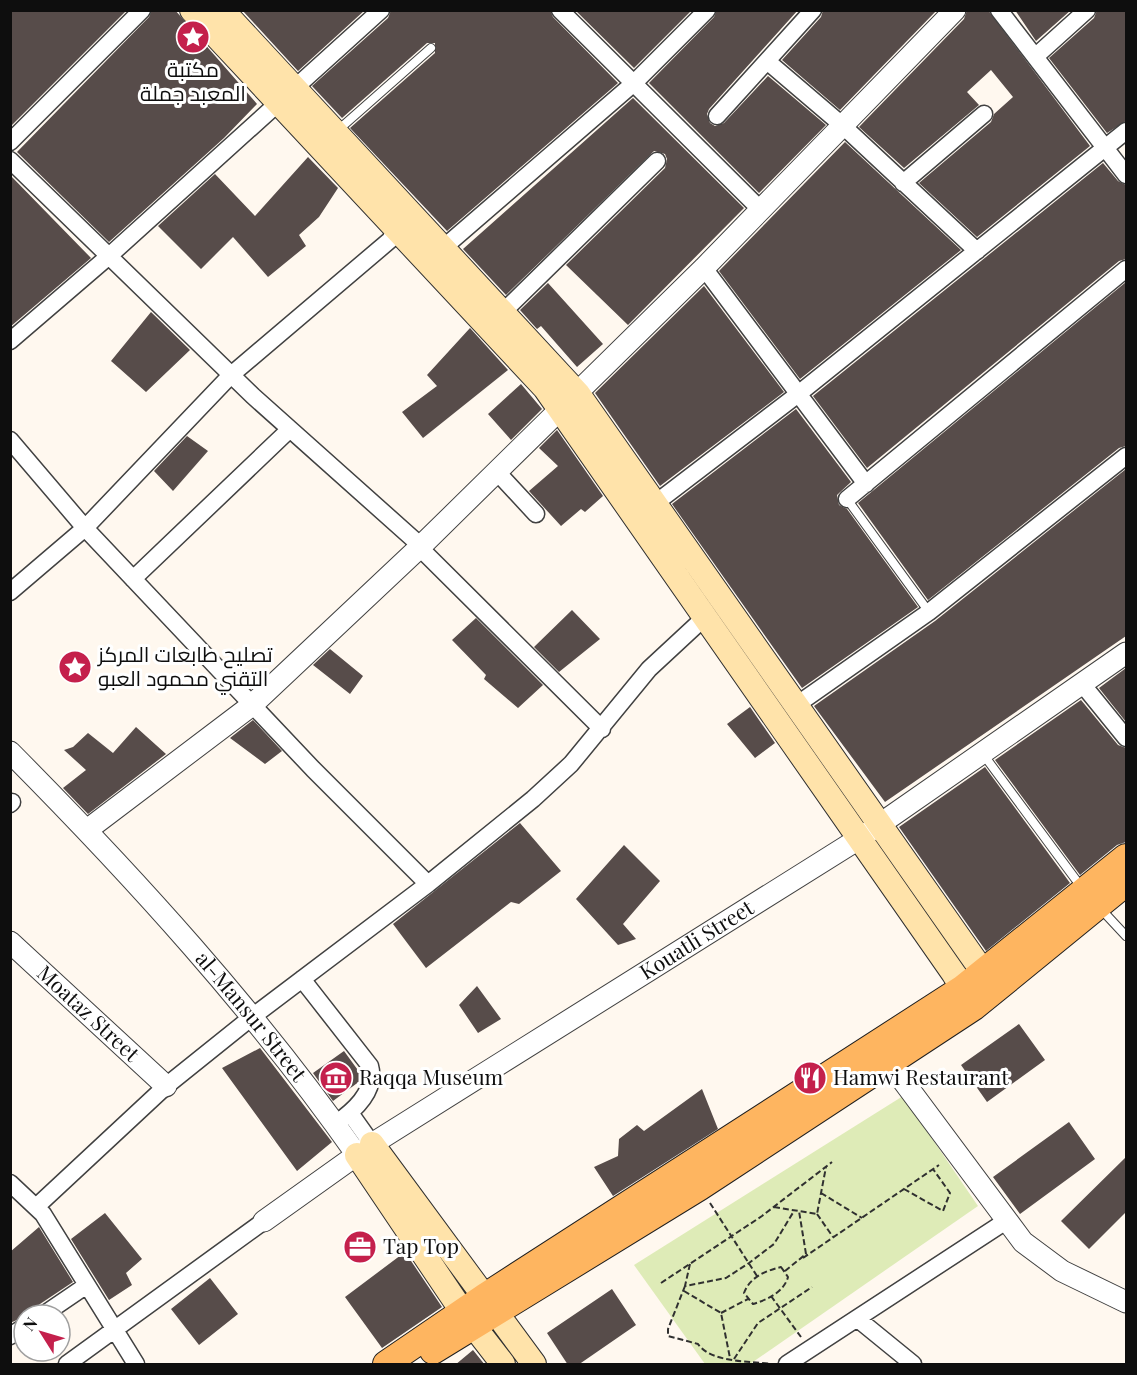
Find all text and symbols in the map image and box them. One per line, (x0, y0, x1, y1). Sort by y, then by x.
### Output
place icon: مكتبة المعبد جملة (175, 19, 211, 55)
place label: مكتبة المعبد جملة (140, 54, 246, 106)
place label: تصليح طابعات المركز التقني محمود العبو (97, 639, 273, 695)
place icon: تصليح طابعات المركز التقني محمود العبو (57, 649, 93, 685)
street label: Kouatli Street (634, 892, 758, 985)
street label: al-Mansur Street (191, 945, 314, 1087)
street label: Moataz Street (32, 958, 147, 1067)
museum icon: Raqqa Museum (318, 1060, 354, 1096)
restaurant icon: Hamwi Restaurant (792, 1060, 828, 1096)
place label: Raqqa Museum (359, 1062, 504, 1090)
place label: Hamwi Restaurant (833, 1062, 1009, 1090)
office icon: Tap Top (342, 1229, 378, 1265)
place label: Tap Top (383, 1231, 459, 1259)
north arrow (12, 1303, 72, 1363)
text: N (18, 1312, 42, 1335)

